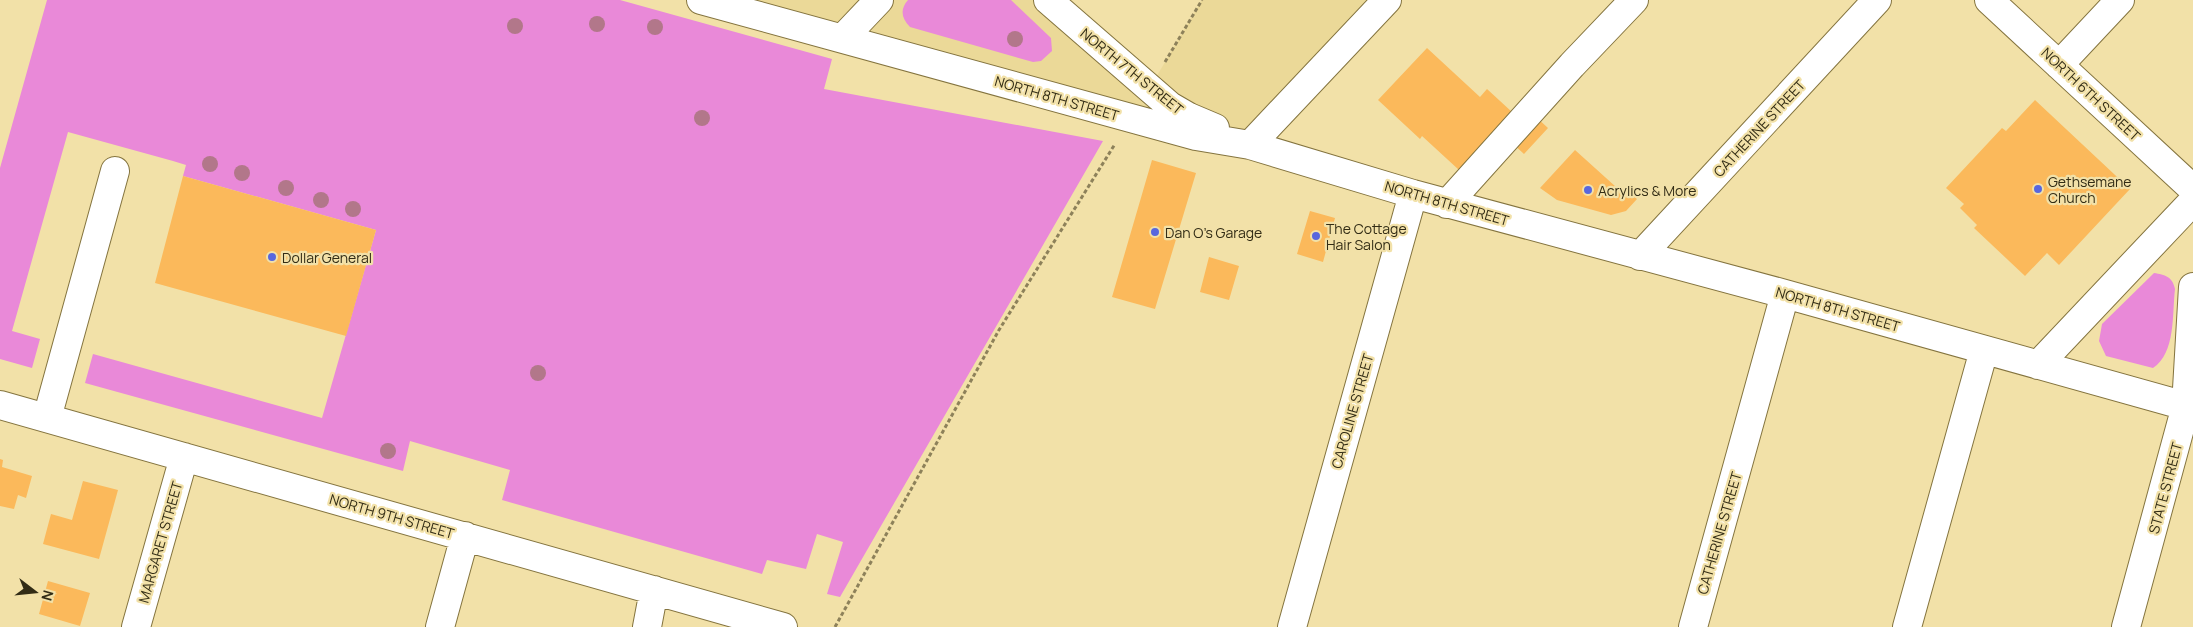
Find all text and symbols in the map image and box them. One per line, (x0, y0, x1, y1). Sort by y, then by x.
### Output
street label: NORTH 7TH STREET (1077, 24, 1188, 119)
street label: NORTH 6TH STREET (2037, 43, 2145, 145)
street label: NORTH 8TH STREET (993, 71, 1122, 125)
street label: CATHERINE STREET (1709, 75, 1809, 181)
place label: Gethsemane Church (2048, 172, 2131, 207)
street label: NORTH 8TH STREET (1383, 176, 1512, 230)
place label: Acrylics & More (1598, 181, 1696, 200)
marker: Gethsemane Church (2032, 183, 2044, 195)
marker: Acrylics & More (1582, 184, 1594, 196)
place label: The Cottage Hair Salon (1326, 219, 1407, 254)
place label: Dan O's Garage (1165, 223, 1262, 242)
marker: Dan O's Garage (1149, 226, 1161, 238)
marker: The Cottage Hair Salon (1310, 230, 1322, 242)
place label: Dollar General (282, 248, 372, 267)
marker: Dollar General (266, 251, 278, 263)
street label: NORTH 8TH STREET (1774, 282, 1903, 336)
street label: CAROLINE STREET (1327, 351, 1378, 471)
street label: STATE STREET (2144, 440, 2187, 536)
street label: CATHERINE STREET (1692, 469, 1746, 596)
street label: MARGARET STREET (134, 478, 187, 605)
street label: NORTH 9TH STREET (327, 489, 457, 543)
north arrow (10, 567, 60, 617)
text: N (37, 588, 58, 603)

